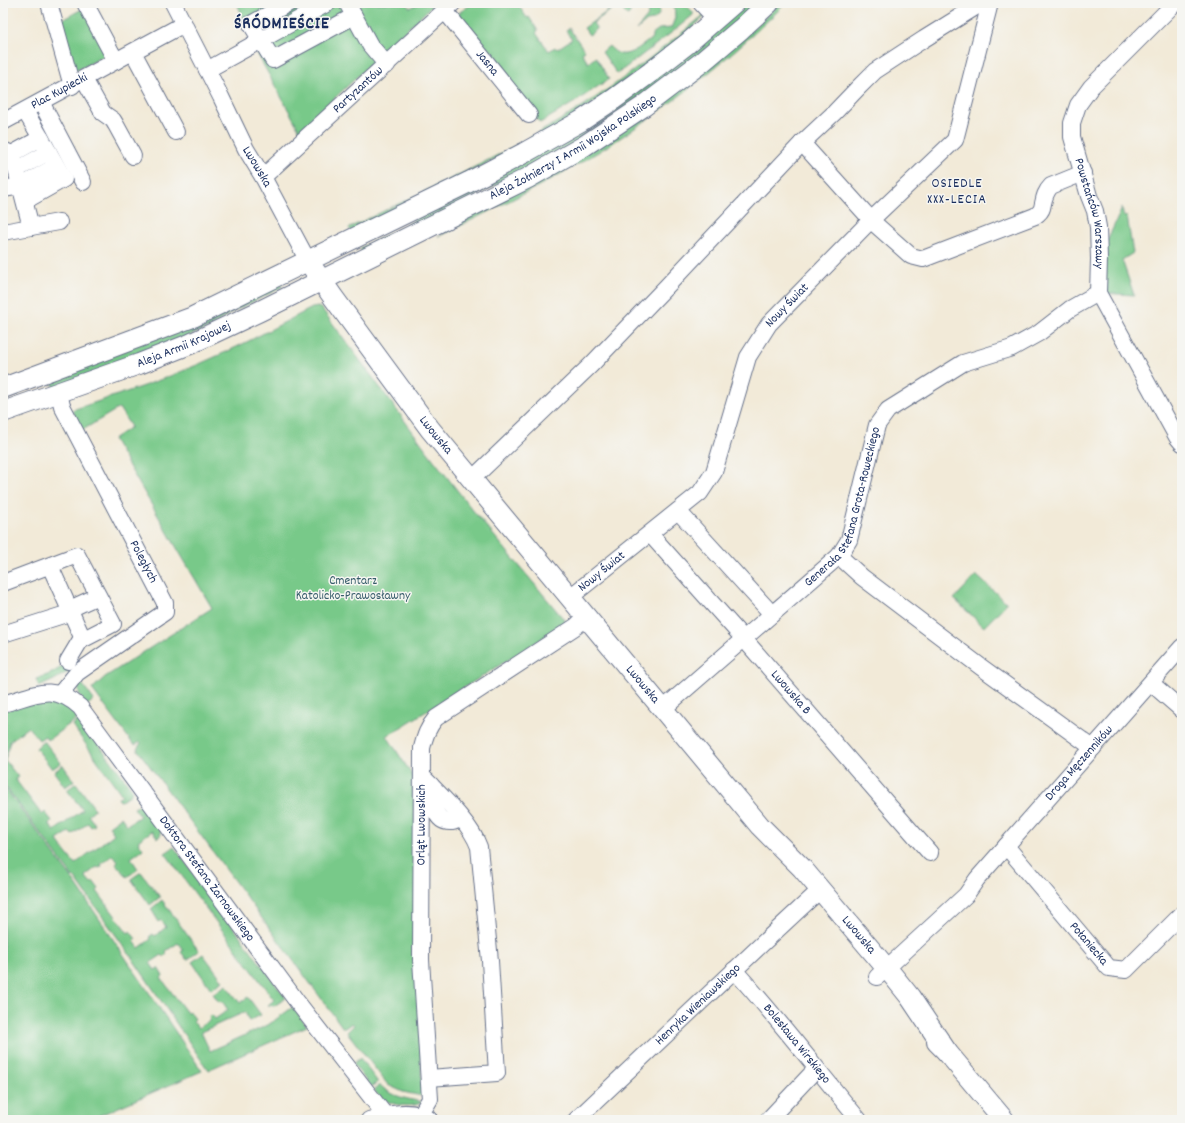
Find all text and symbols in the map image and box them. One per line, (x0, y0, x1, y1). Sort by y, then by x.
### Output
district label: ŚRÓDMIEŚCIE (234, 13, 330, 37)
street label: Jasna (471, 46, 504, 81)
street label: Partyzantów (328, 62, 388, 118)
street label: Plac Kupiecki (27, 68, 92, 115)
street label: Aleja Żołnierzy I Armii Wojska Polskiego (486, 90, 661, 205)
street label: Lwowska (237, 143, 277, 191)
street label: Powstańców Warszawy (1069, 156, 1109, 270)
district label: OSIEDLE XXX-LECIA (927, 174, 987, 210)
street label: Nowy Świat (761, 279, 814, 332)
street label: Aleja Armii Krajowej (134, 316, 234, 373)
street label: Lwowska (414, 412, 458, 459)
street label: Generała Stefana Grota-Roweckiego (800, 425, 886, 592)
street label: Poległych (124, 537, 162, 586)
street label: Nowy Świat (574, 547, 630, 597)
park label: Cmentarz Katolicko-Prawosławny (296, 572, 411, 606)
street label: Lwowska (621, 661, 665, 709)
street label: Lwowska B (766, 666, 815, 719)
street label: Droga Męczenników (1041, 721, 1118, 805)
street label: Orląt Lwowskich (412, 784, 431, 865)
street label: Doktora Stefana Żarnowskiego (154, 812, 259, 946)
street label: Lwowska (837, 912, 881, 959)
street label: Połaniecka (1065, 918, 1113, 970)
street label: Henryka Wieniawskiego (651, 959, 745, 1050)
street label: Bolesława Wirskiego (758, 1000, 835, 1088)

